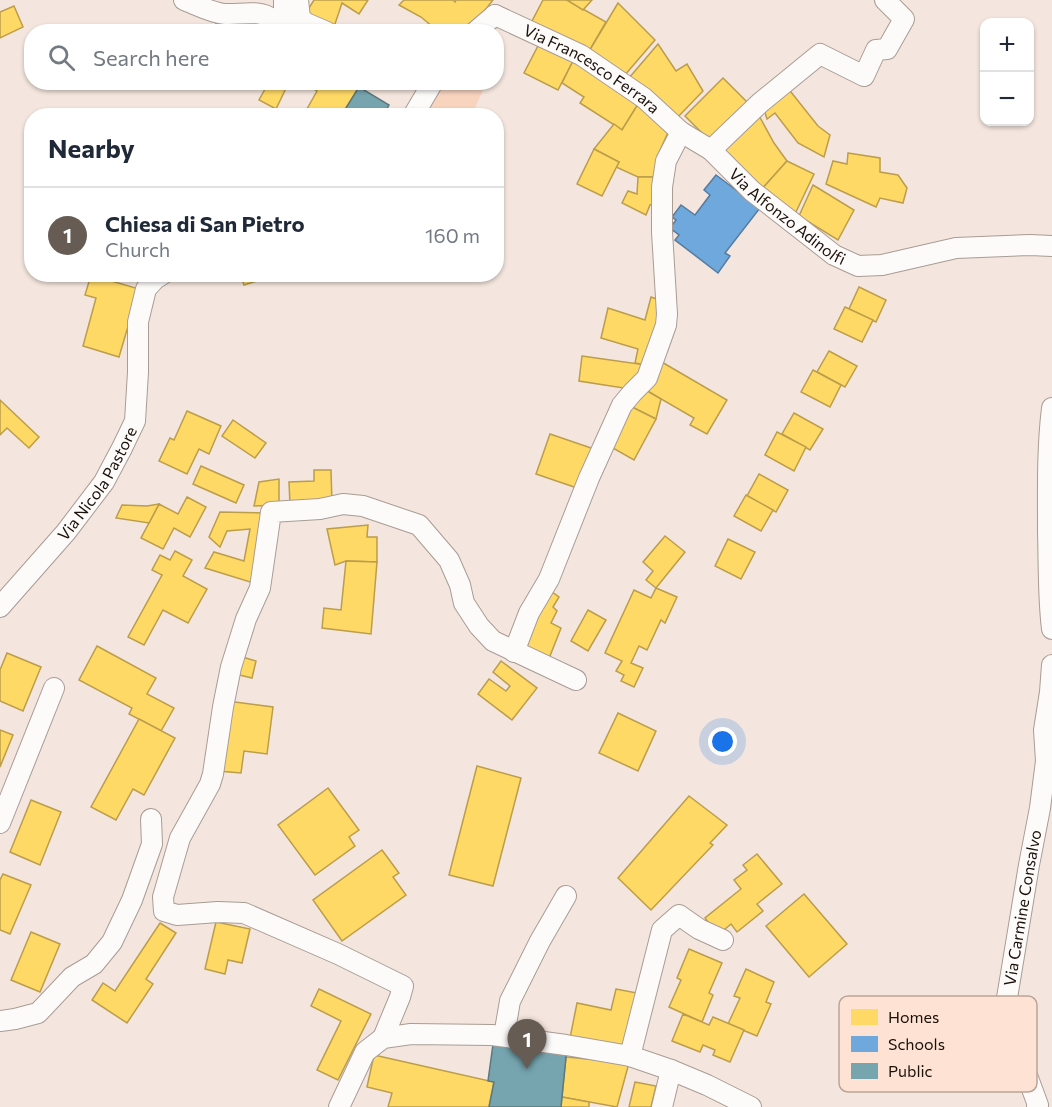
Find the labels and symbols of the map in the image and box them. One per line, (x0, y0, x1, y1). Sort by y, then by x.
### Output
street label: Via Francesco Ferrara (521, 20, 664, 117)
street label: Via Alfonzo Adinolfi (726, 164, 849, 268)
street label: Via Nicola Pastore (53, 423, 140, 544)
your location (708, 727, 737, 756)
street label: Via Carmine Consalvo (999, 828, 1045, 987)
legend (839, 996, 1037, 1092)
text: Homes (888, 1007, 939, 1026)
pin: 1 (508, 1020, 546, 1069)
text: Schools (888, 1034, 945, 1053)
text: Public (888, 1061, 933, 1080)

